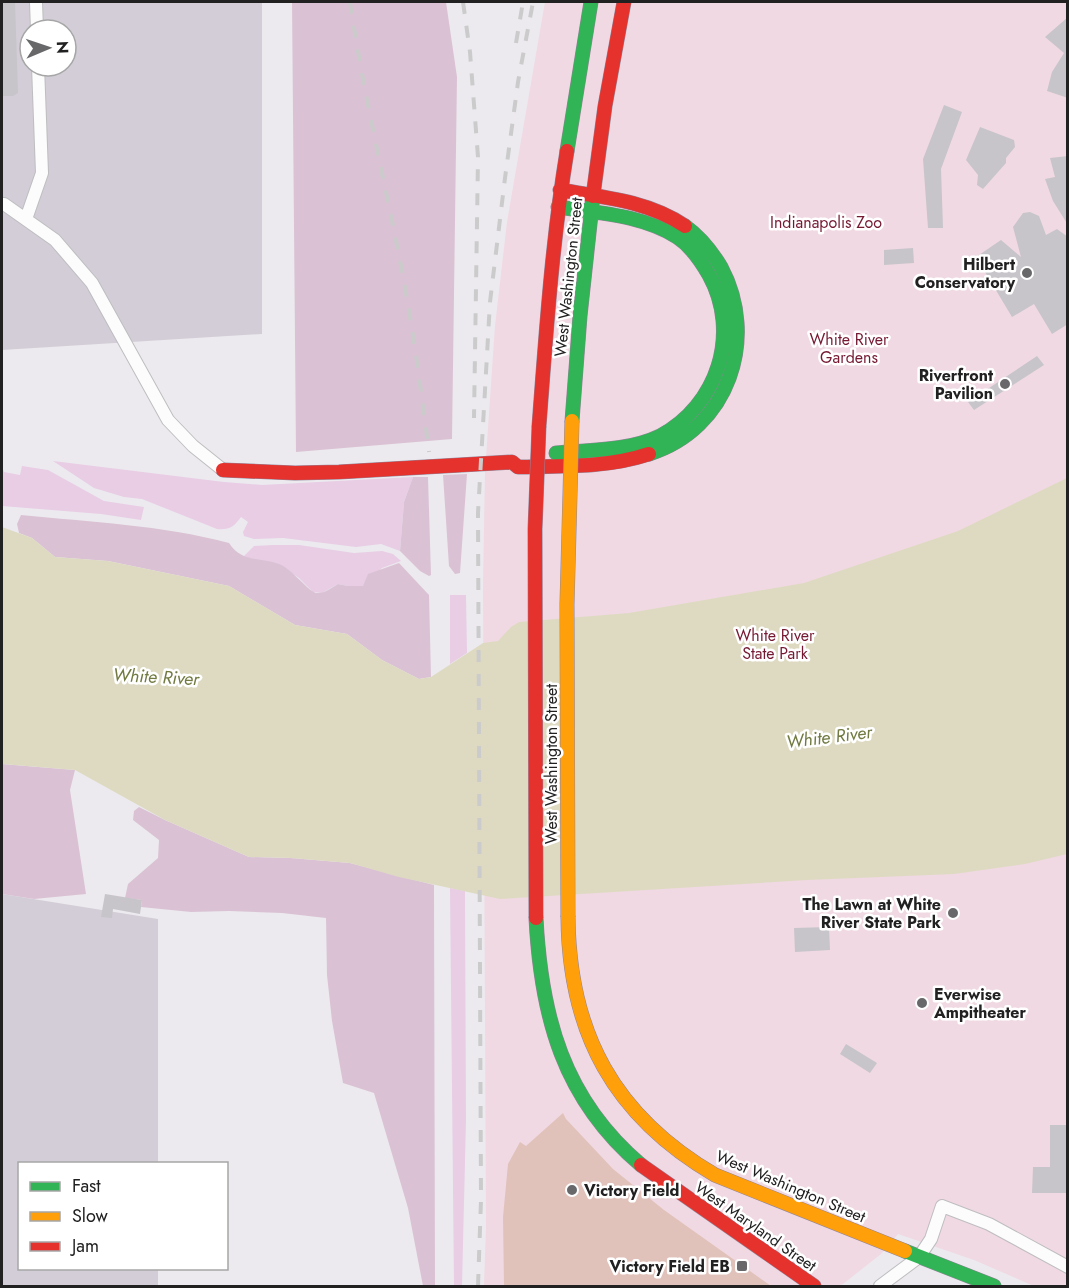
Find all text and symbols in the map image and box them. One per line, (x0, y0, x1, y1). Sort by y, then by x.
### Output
north arrow (18, 18, 78, 78)
text: N (51, 41, 74, 54)
street label: West Washington Street (549, 196, 588, 358)
park label: Indianapolis Zoo (770, 211, 882, 234)
place label: Hilbert Conservatory (915, 253, 1016, 294)
marker: Hilbert Conservatory (1020, 266, 1034, 280)
park label: White River Gardens (810, 328, 889, 369)
place label: Riverfront Pavilion (919, 364, 994, 405)
marker: Riverfront Pavilion (998, 377, 1012, 391)
park label: White River State Park (736, 624, 815, 665)
water label: White River (112, 662, 201, 692)
street label: West Washington Street (540, 684, 563, 844)
water label: White River (785, 719, 874, 755)
place label: The Lawn at White River State Park (802, 893, 942, 934)
marker: The Lawn at White River State Park (946, 906, 960, 920)
place label: Everwise Ampitheater (933, 983, 1026, 1024)
marker: Everwise Ampitheater (915, 996, 929, 1010)
street label: West Washington Street (713, 1145, 869, 1228)
legend (18, 1162, 228, 1270)
text: Fast (72, 1173, 101, 1199)
street label: West Maryland Street (690, 1176, 821, 1277)
place label: Victory Field (583, 1179, 679, 1202)
marker: Victory Field (565, 1183, 579, 1197)
text: Slow (72, 1203, 109, 1229)
text: Jam (70, 1233, 99, 1259)
place label: Victory Field EB (609, 1255, 730, 1278)
marker: Victory Field EB (735, 1259, 749, 1273)

